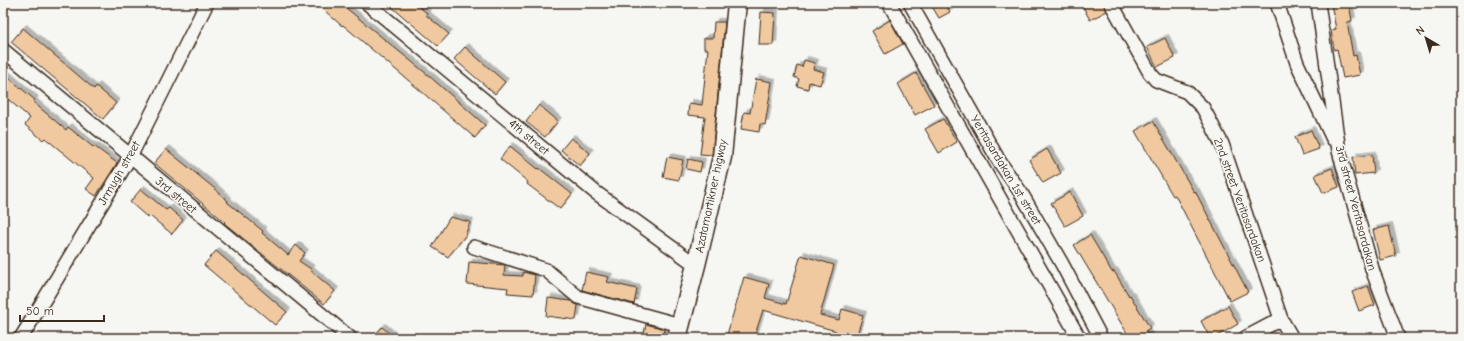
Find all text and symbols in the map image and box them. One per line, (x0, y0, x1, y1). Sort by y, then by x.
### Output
north arrow (1406, 18, 1446, 58)
text: N (1413, 23, 1427, 38)
street label: Yeritasardakan 1st street (968, 113, 1045, 228)
street label: 4th street (506, 116, 552, 158)
street label: 2nd street Yeritasardakan (1211, 136, 1269, 264)
street label: Azatamartikner higway (692, 137, 730, 254)
street label: Jrmugh street (95, 138, 143, 207)
street label: 3rd street Yeritasardakan (1333, 144, 1379, 272)
street label: 3rd street (153, 174, 200, 217)
scale bar (20, 297, 104, 323)
text: 50 m (26, 304, 54, 318)

